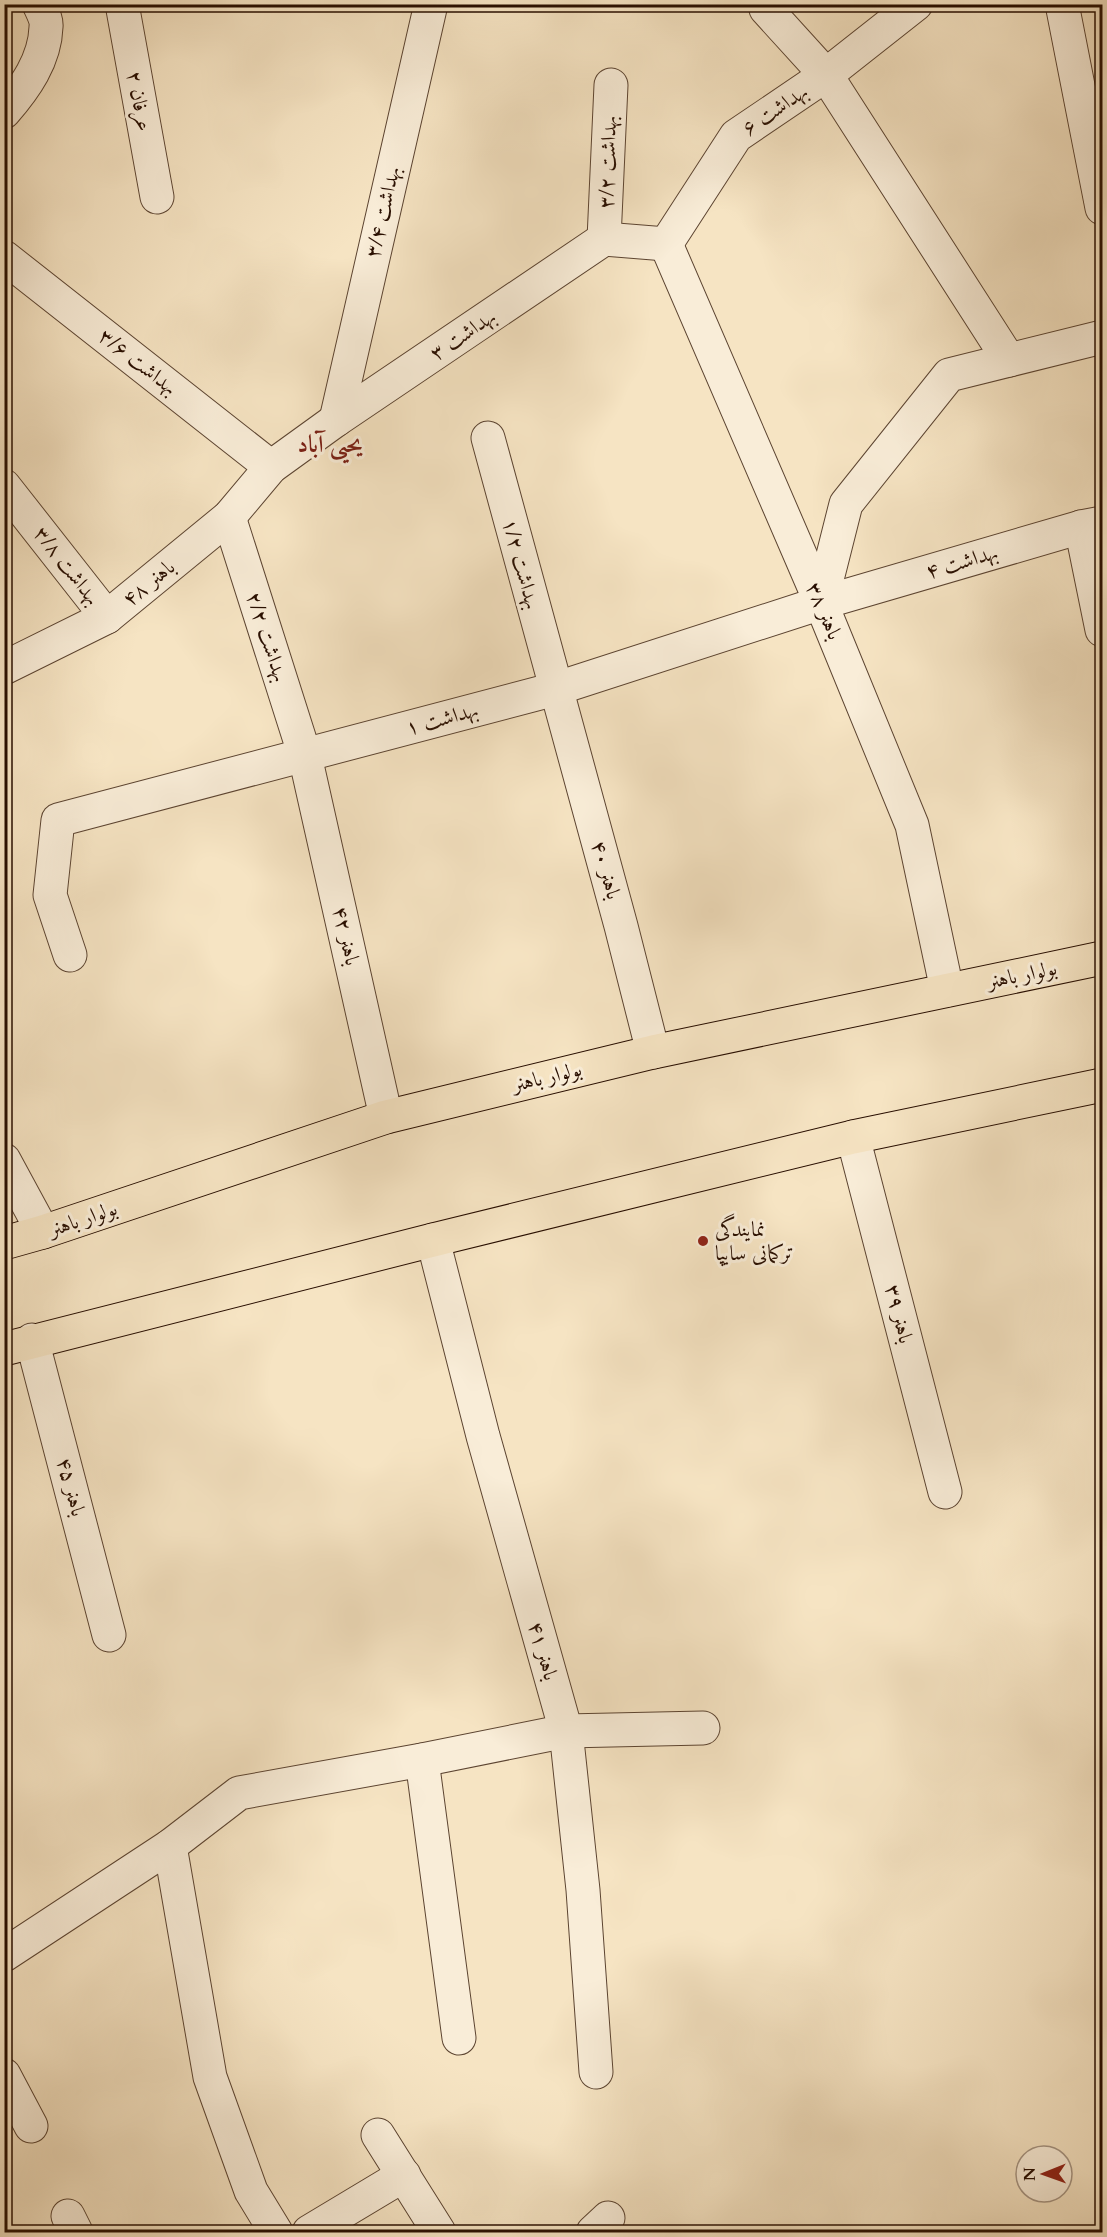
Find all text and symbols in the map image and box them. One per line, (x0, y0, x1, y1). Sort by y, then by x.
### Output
street label: عرفان ۲ (119, 68, 159, 134)
street label: بهداشت ۶ (736, 77, 814, 143)
street label: بهداشت ۳/۲ (592, 115, 624, 209)
street label: بهداشت ۳/۴ (358, 163, 408, 261)
street label: بهداشت ۳ (424, 302, 502, 368)
street label: بهداشت ۳/۶ (92, 322, 184, 402)
district label: یحیی آباد (297, 428, 364, 464)
street label: بهداشت ۱/۲ (495, 515, 547, 613)
street label: بهداشت ۳/۸ (27, 520, 107, 612)
street label: بهداشت ۴ (922, 538, 1002, 586)
street label: باهنر ۴۸ (117, 553, 181, 613)
street label: باهنر ۳۸ (799, 578, 849, 644)
street label: بهداشت ۲/۲ (239, 588, 295, 686)
street label: بهداشت ۱ (403, 695, 481, 743)
street label: باهنر ۴۰ (584, 837, 628, 903)
street label: باهنر ۴۲ (325, 903, 367, 969)
street label: بولوار باهنر (983, 953, 1060, 997)
street label: بولوار باهنر (507, 1054, 585, 1100)
street label: بولوار باهنر (43, 1194, 121, 1245)
place label: نمایندگی ترکمانی سایپا (715, 1213, 794, 1268)
marker: نمایندگی ترکمانی سایپا (696, 1234, 710, 1248)
street label: باهنر ۳۹ (878, 1281, 920, 1347)
street label: باهنر ۴۵ (49, 1454, 93, 1520)
street label: باهنر ۴۱ (521, 1618, 565, 1684)
north arrow (1014, 2144, 1074, 2204)
text: N (1019, 2167, 1041, 2181)

